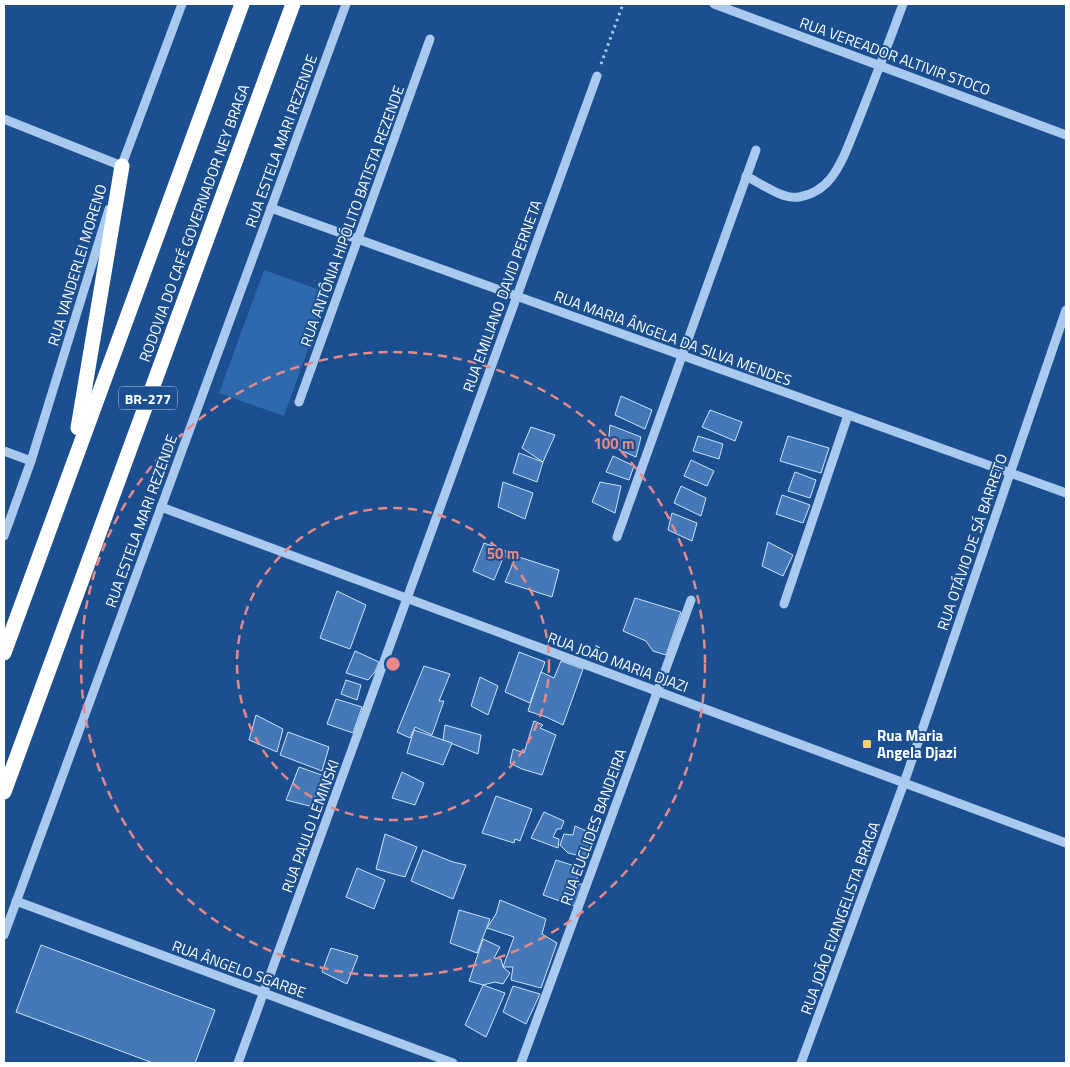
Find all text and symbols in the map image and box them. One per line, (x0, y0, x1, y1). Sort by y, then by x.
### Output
street label: RUA VEREADOR ALTIVIR STOCO (796, 11, 994, 101)
street label: RUA ESTELA MARI REZENDE (239, 51, 323, 231)
street label: RODOVIA DO CAFÉ GOVERNADOR NEY BRAGA (133, 81, 255, 365)
street label: RUA ANTÔNIA HIPÓLITO BATISTA REZENDE (294, 82, 410, 350)
street label: RUA VANDERLEI MORENO (41, 181, 113, 349)
street label: RUA EMILIANO DAVID PERNETA (456, 197, 548, 395)
street label: RUA MARIA ÂNGELA DA SILVA MENDES (551, 284, 795, 392)
road number: BR-277 (119, 386, 177, 409)
street label: RUA ESTELA MARI REZENDE (99, 431, 183, 611)
text: 100 m (593, 432, 635, 455)
street label: RUA OTÁVIO DE SÁ BARRETO (931, 450, 1013, 634)
text: 50 m (487, 542, 519, 565)
street label: RUA JOÃO MARIA DJAZI (544, 626, 692, 698)
centre of rings (384, 655, 402, 673)
place label: Rua Maria Angela Djazi (877, 724, 957, 764)
marker: Rua Maria Angela Djazi (861, 738, 873, 750)
street label: RUA EUCLIDES BANDEIRA (554, 745, 632, 909)
street label: RUA PAULO LEMINSKI (275, 756, 345, 896)
street label: RUA JOÃO EVANGELISTA BRAGA (794, 818, 886, 1018)
street label: RUA ÂNGELO SGARBE (169, 934, 309, 1004)

